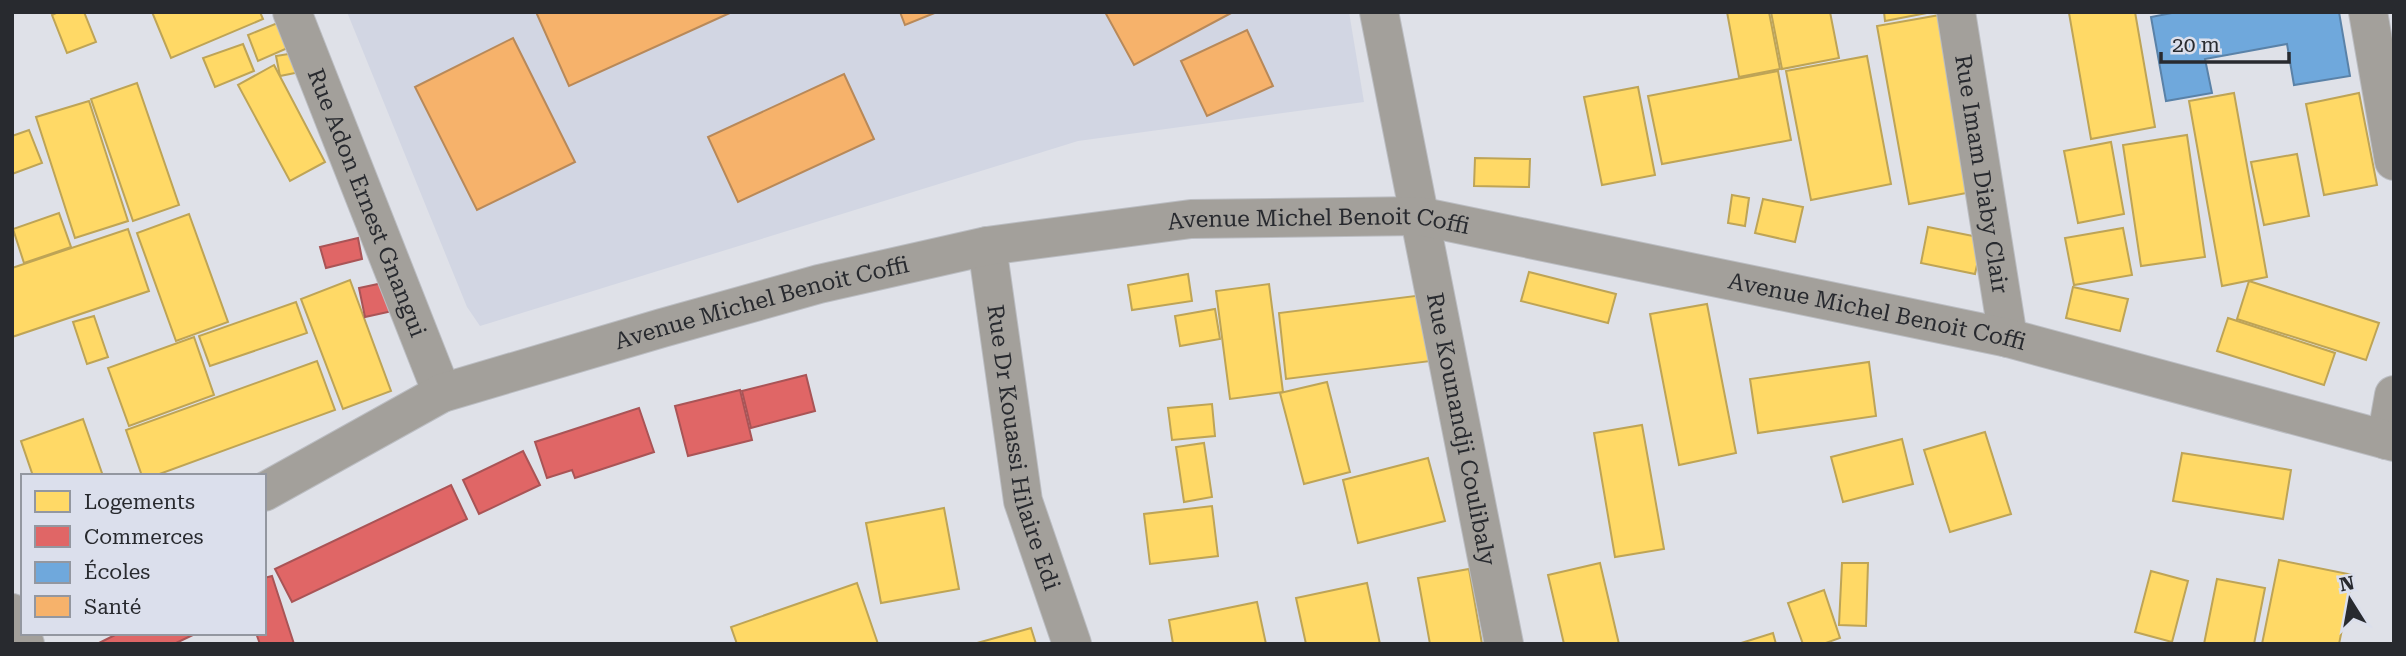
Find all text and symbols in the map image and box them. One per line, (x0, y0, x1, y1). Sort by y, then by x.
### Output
scale bar (2161, 21, 2289, 65)
text: 20 m (2172, 33, 2220, 57)
street label: Rue Imam Diaby Clair (1949, 53, 2014, 295)
street label: Rue Adon Ernest Gnangui (302, 65, 432, 341)
street label: Avenue Michel Benoit Coffi (1166, 203, 1472, 240)
street label: Avenue Michel Benoit Coffi (612, 251, 911, 355)
street label: Avenue Michel Benoit Coffi (1726, 267, 2029, 356)
street label: Rue Kounandji Coulibaly (1421, 290, 1501, 568)
street label: Rue Dr Kouassi Hilaire Edi (981, 303, 1066, 594)
legend (21, 474, 266, 635)
text: Logements (84, 490, 195, 514)
text: Commerces (84, 525, 204, 549)
text: Écoles (84, 559, 150, 584)
north arrow (2315, 565, 2385, 635)
text: N (2337, 571, 2357, 596)
text: Santé (84, 595, 141, 619)

